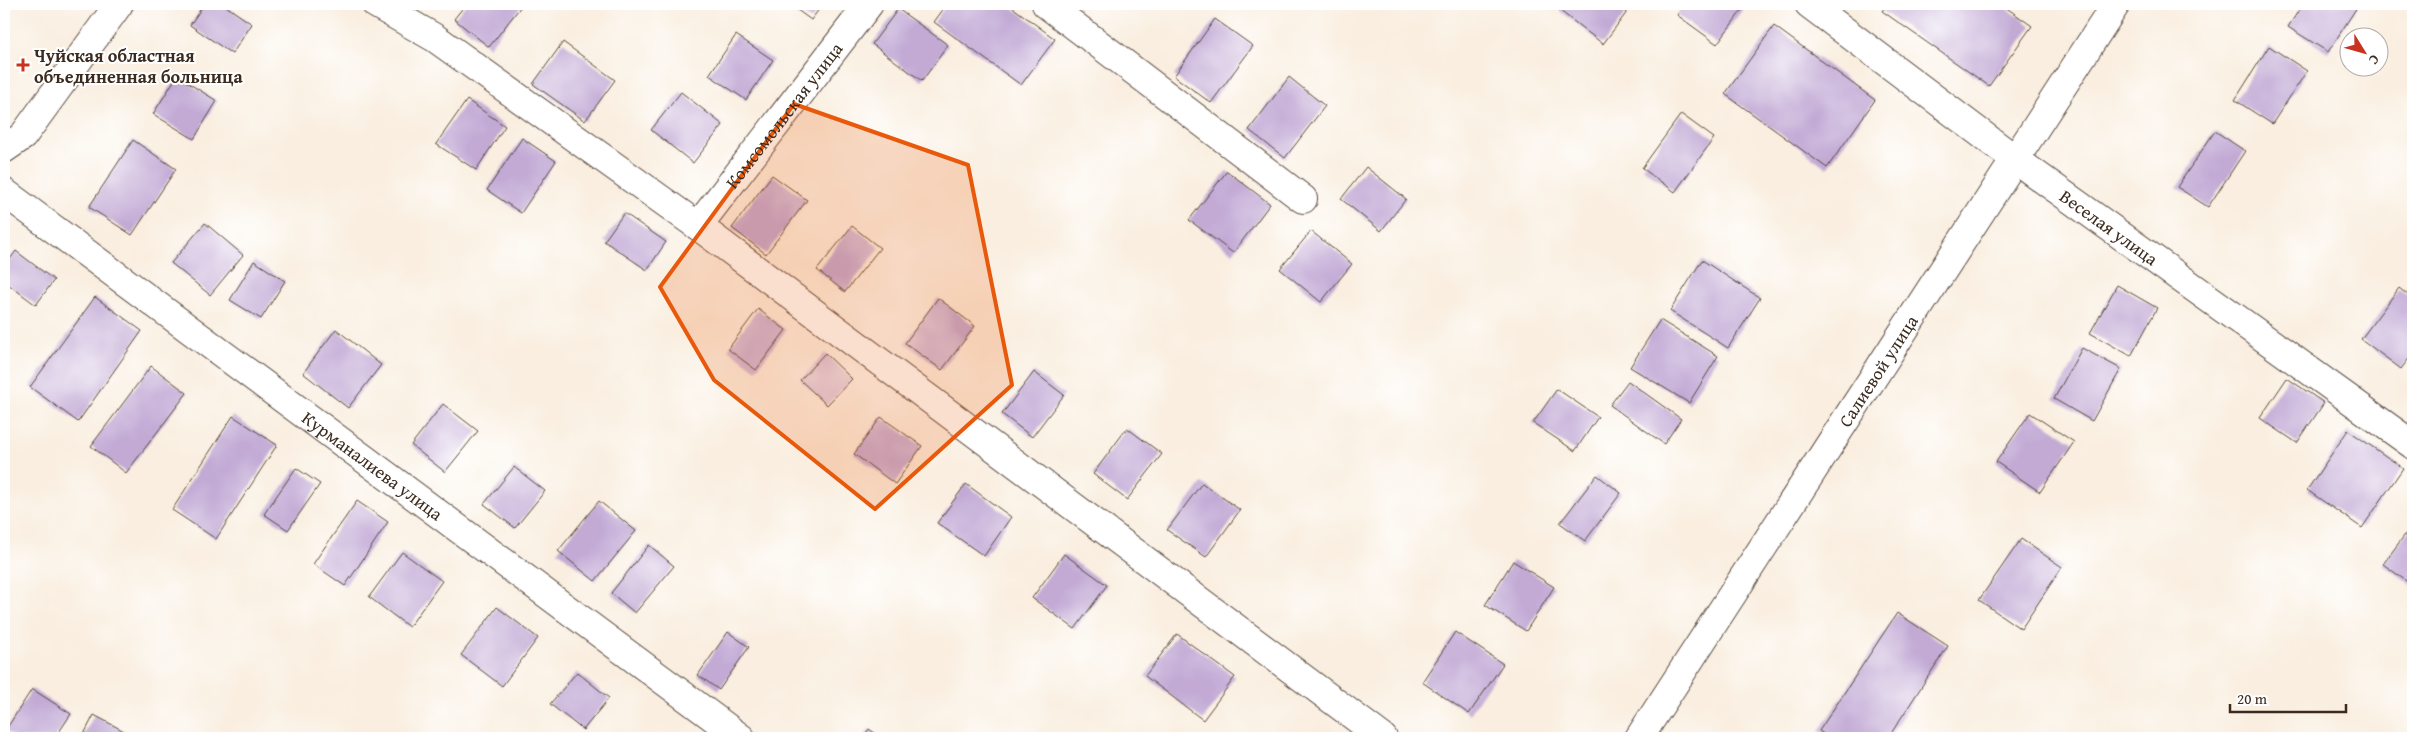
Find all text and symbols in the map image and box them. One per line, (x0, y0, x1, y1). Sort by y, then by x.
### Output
north arrow (2340, 28, 2390, 78)
street label: Комсомольская улица (718, 36, 849, 194)
place label: Чуйская областная объединенная больница (34, 42, 244, 90)
text: С (2364, 51, 2385, 69)
marker: Чуйская областная объединенная больница (16, 58, 30, 72)
street label: Веселая улица (2055, 182, 2164, 272)
street label: Салиевой улица (1831, 309, 1924, 432)
street label: Курманалиева улица (297, 404, 449, 527)
scale bar (2230, 682, 2346, 714)
text: 20 m (2237, 688, 2268, 709)

